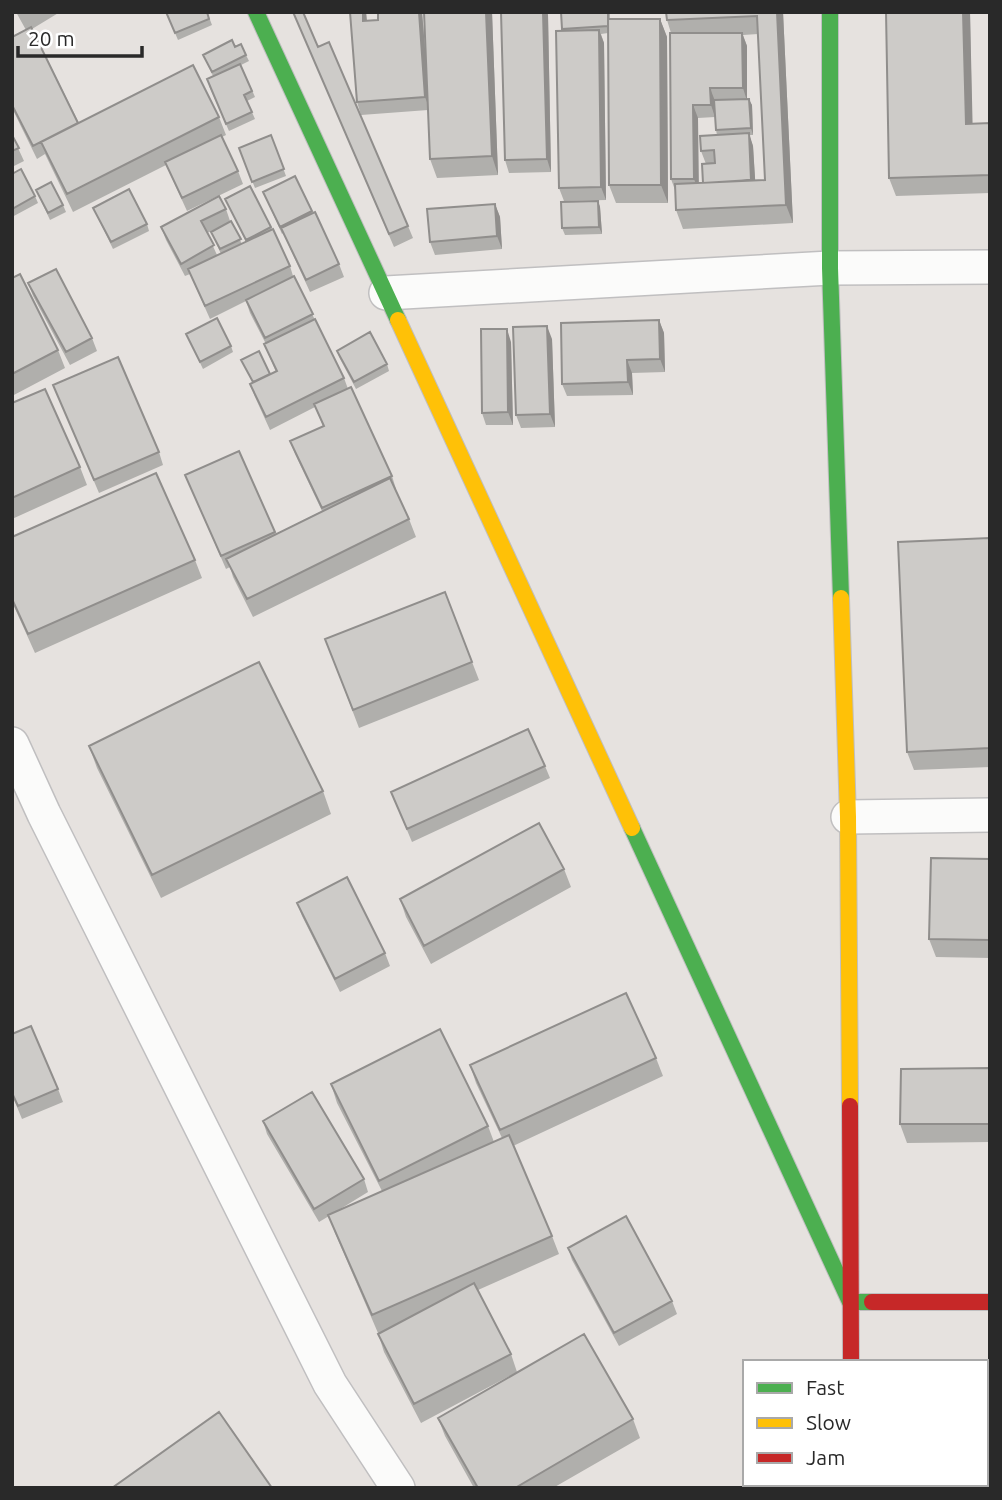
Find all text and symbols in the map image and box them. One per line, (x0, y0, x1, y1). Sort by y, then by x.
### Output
scale bar (18, 14, 142, 58)
text: 20 m (28, 26, 75, 50)
legend (743, 1360, 988, 1486)
text: Fast (806, 1375, 844, 1399)
text: Slow (806, 1410, 851, 1434)
text: Jam (806, 1445, 845, 1469)

